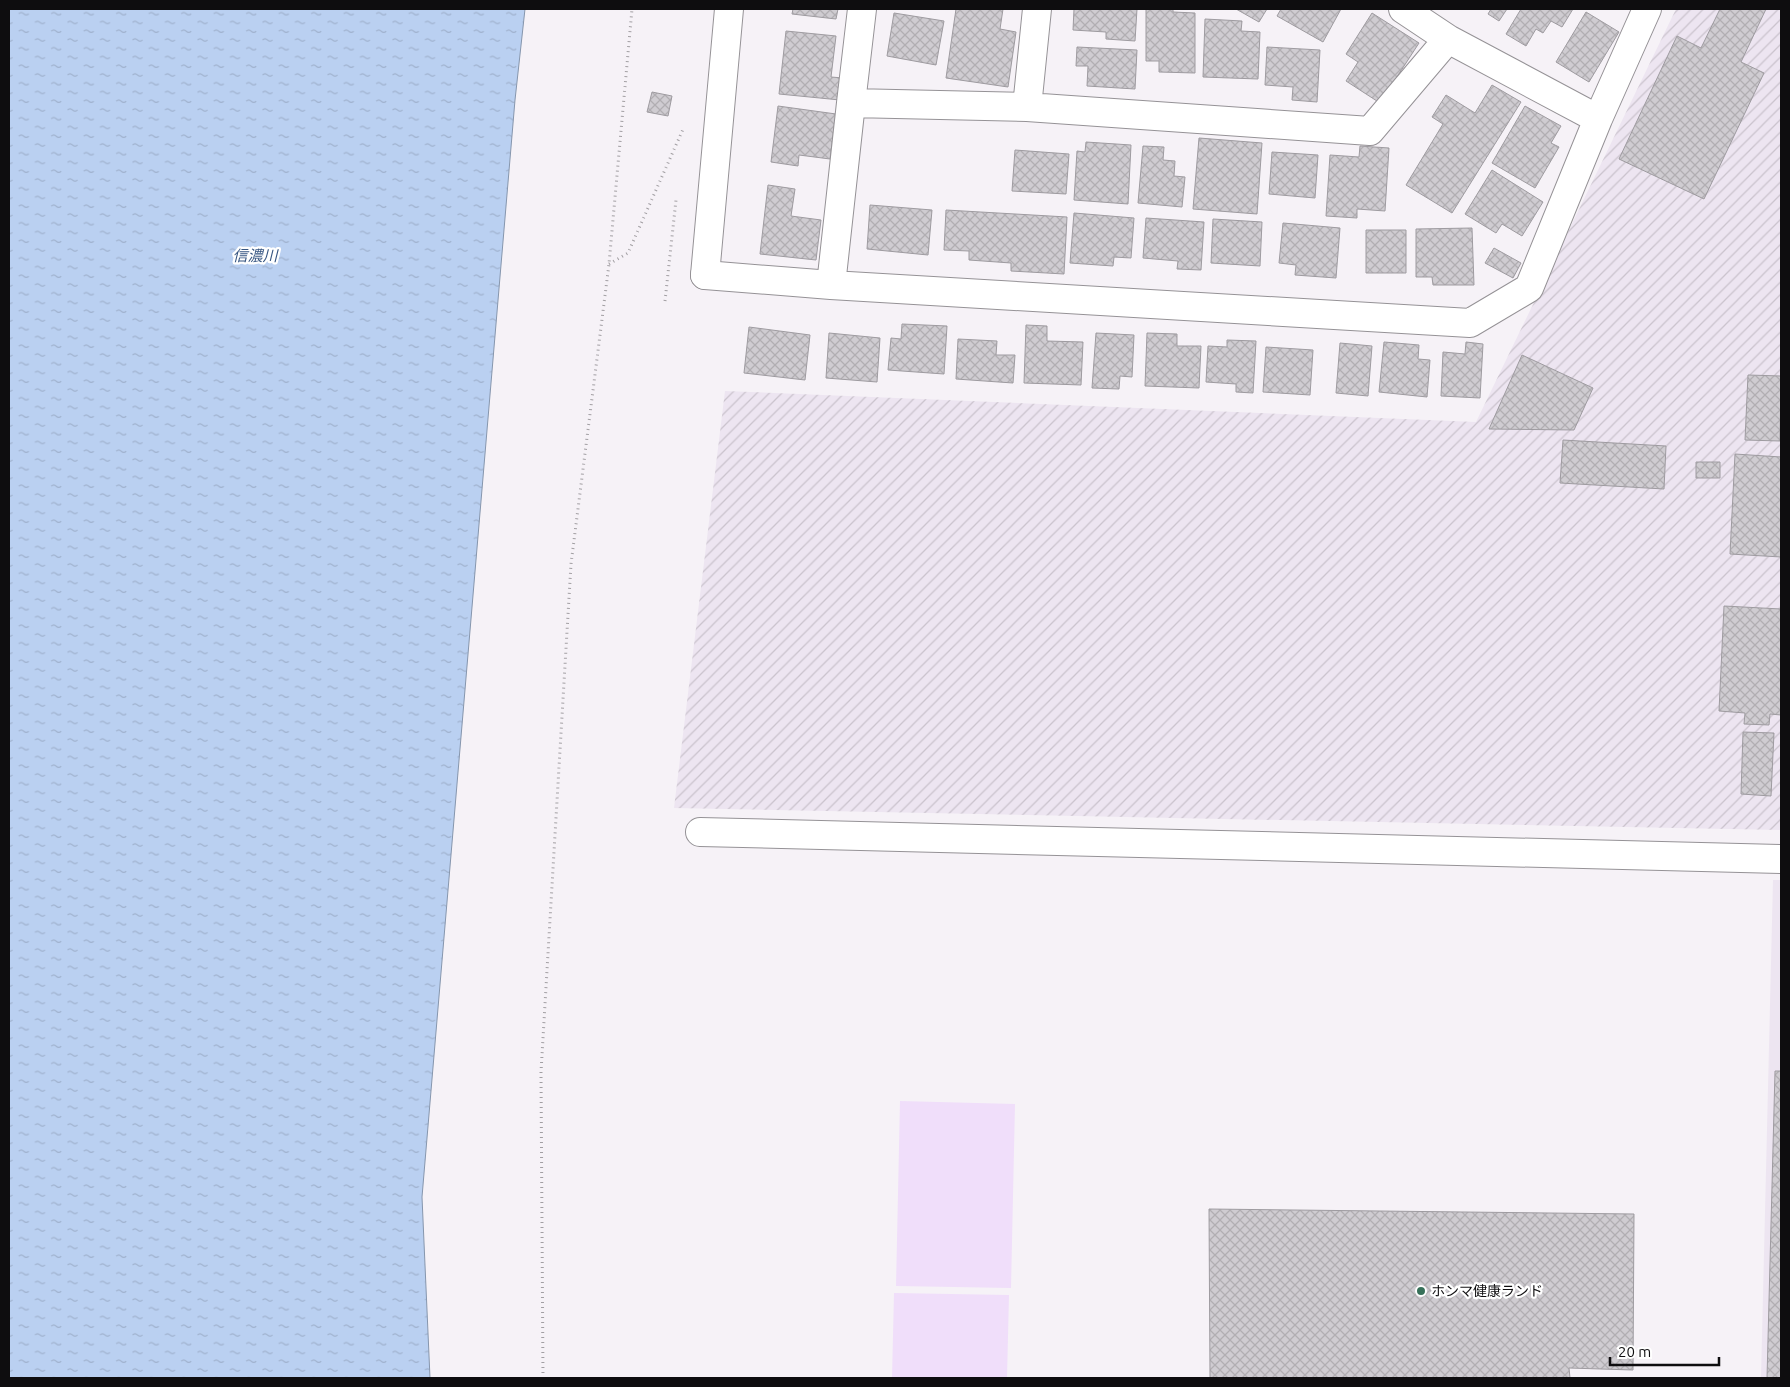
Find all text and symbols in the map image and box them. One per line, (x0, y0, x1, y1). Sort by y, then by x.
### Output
water label: 信濃川 (232, 247, 279, 264)
place label: ホンマ健康ランド (1431, 1283, 1543, 1299)
marker: ホンマ健康ランド (1415, 1285, 1427, 1297)
scale bar (1610, 1334, 1719, 1366)
text: 20 m (1618, 1343, 1651, 1360)

